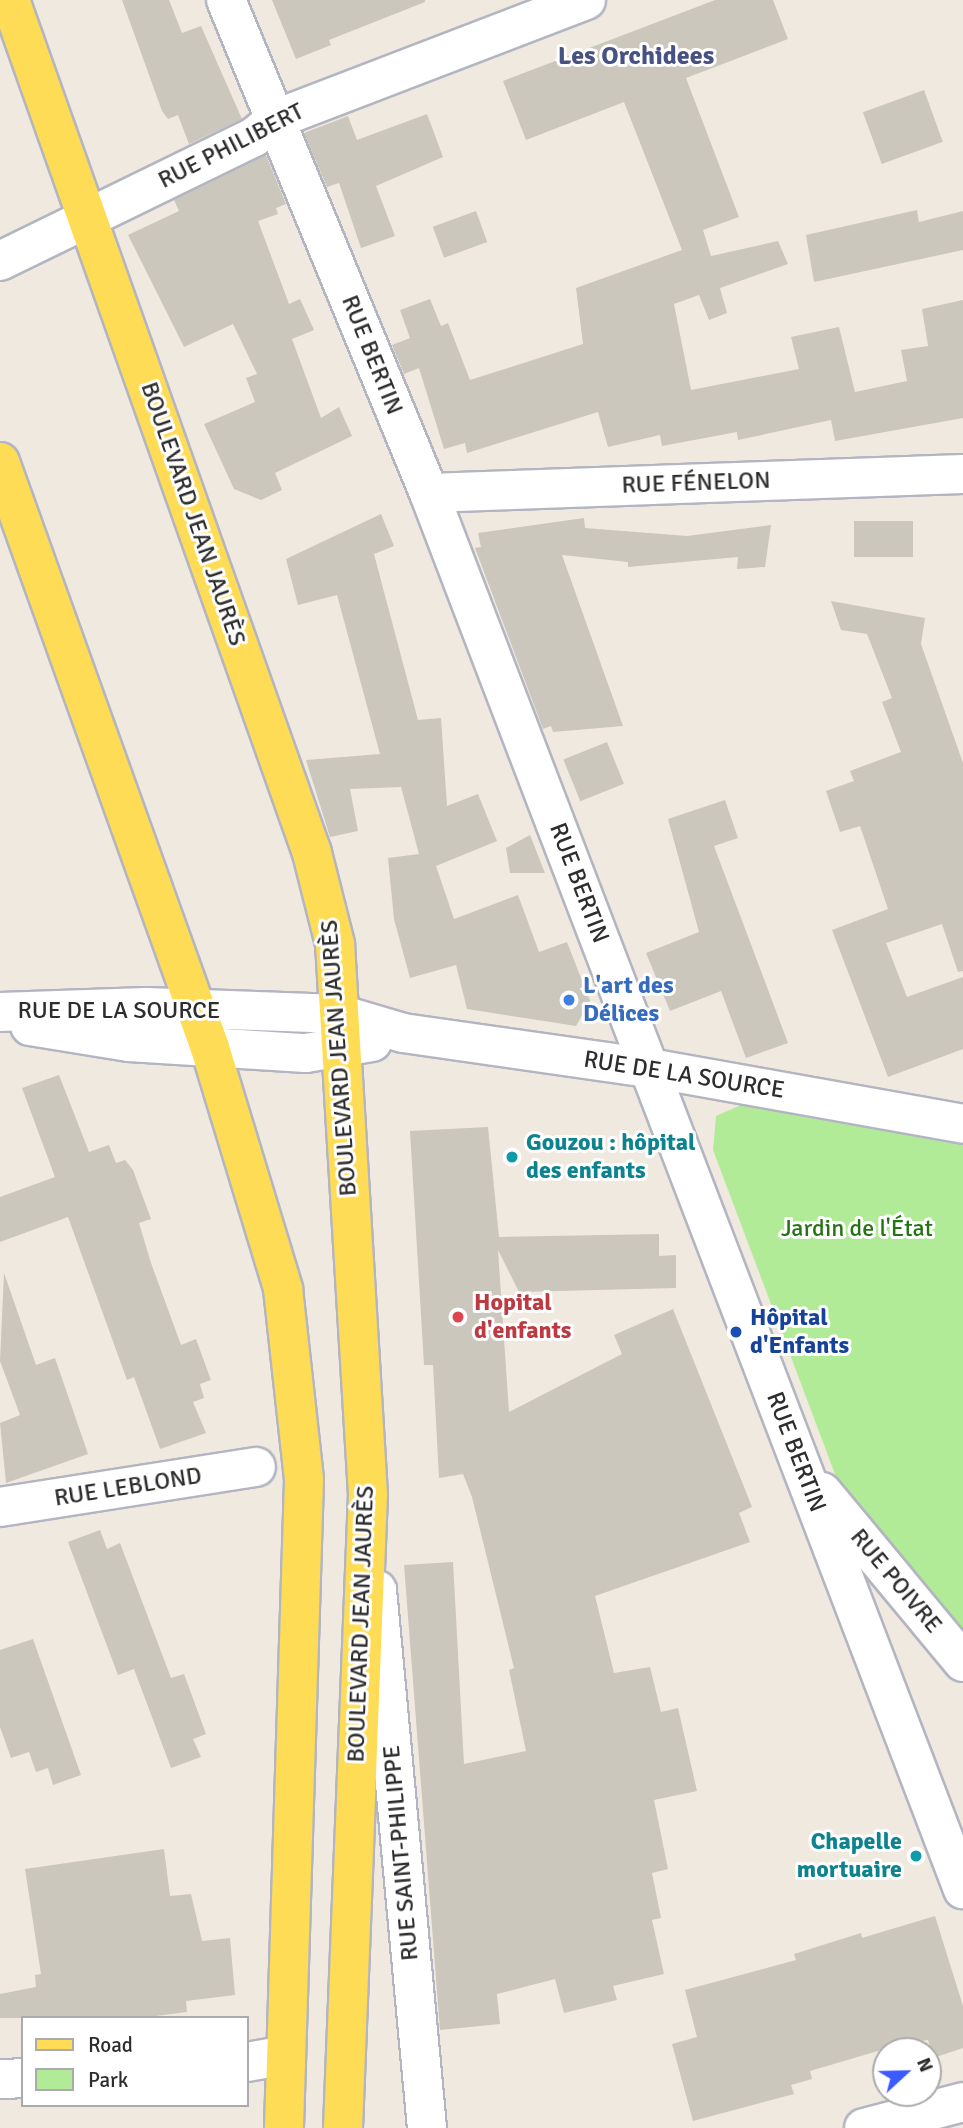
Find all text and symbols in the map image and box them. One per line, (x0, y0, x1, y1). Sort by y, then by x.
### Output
district label: Les Orchidees (558, 41, 714, 73)
street label: RUE PHILIBERT (154, 97, 308, 195)
street label: RUE BERTIN (335, 291, 409, 419)
street label: BOULEVARD JEAN JAURÈS (134, 378, 252, 650)
street label: RUE FÉNELON (621, 466, 771, 500)
street label: RUE BERTIN (543, 819, 615, 947)
street label: BOULEVARD JEAN JAURÈS (315, 919, 363, 1197)
place label: L'art des Délices (583, 972, 674, 1028)
marker: L'art des Délices (561, 992, 577, 1008)
street label: RUE DE LA SOURCE (18, 997, 220, 1025)
street label: RUE DE LA SOURCE (582, 1045, 786, 1105)
place label: Gouzou : hôpital des enfants (526, 1129, 696, 1185)
marker: Gouzou : hôpital des enfants (504, 1149, 520, 1165)
park label: Jardin de l'État (781, 1215, 933, 1243)
place label: Hopital d'enfants (474, 1289, 571, 1345)
place label: Hôpital d'Enfants (750, 1304, 849, 1360)
marker: Hopital d'enfants (448, 1307, 468, 1327)
marker: Hôpital d'Enfants (728, 1324, 744, 1340)
street label: RUE BERTIN (760, 1388, 832, 1516)
street label: RUE LEBLOND (52, 1461, 204, 1513)
street label: BOULEVARD JEAN JAURÈS (342, 1485, 380, 1763)
street label: RUE POIVRE (844, 1523, 948, 1639)
street label: RUE SAINT-PHILIPPE (377, 1744, 425, 1962)
place label: Chapelle mortuaire (797, 1828, 902, 1884)
marker: Chapelle mortuaire (908, 1848, 924, 1864)
legend (21, 2016, 248, 2107)
text: Road (88, 2032, 133, 2058)
north arrow (872, 2037, 942, 2107)
text: N (911, 2054, 938, 2076)
text: Park (88, 2067, 128, 2093)

